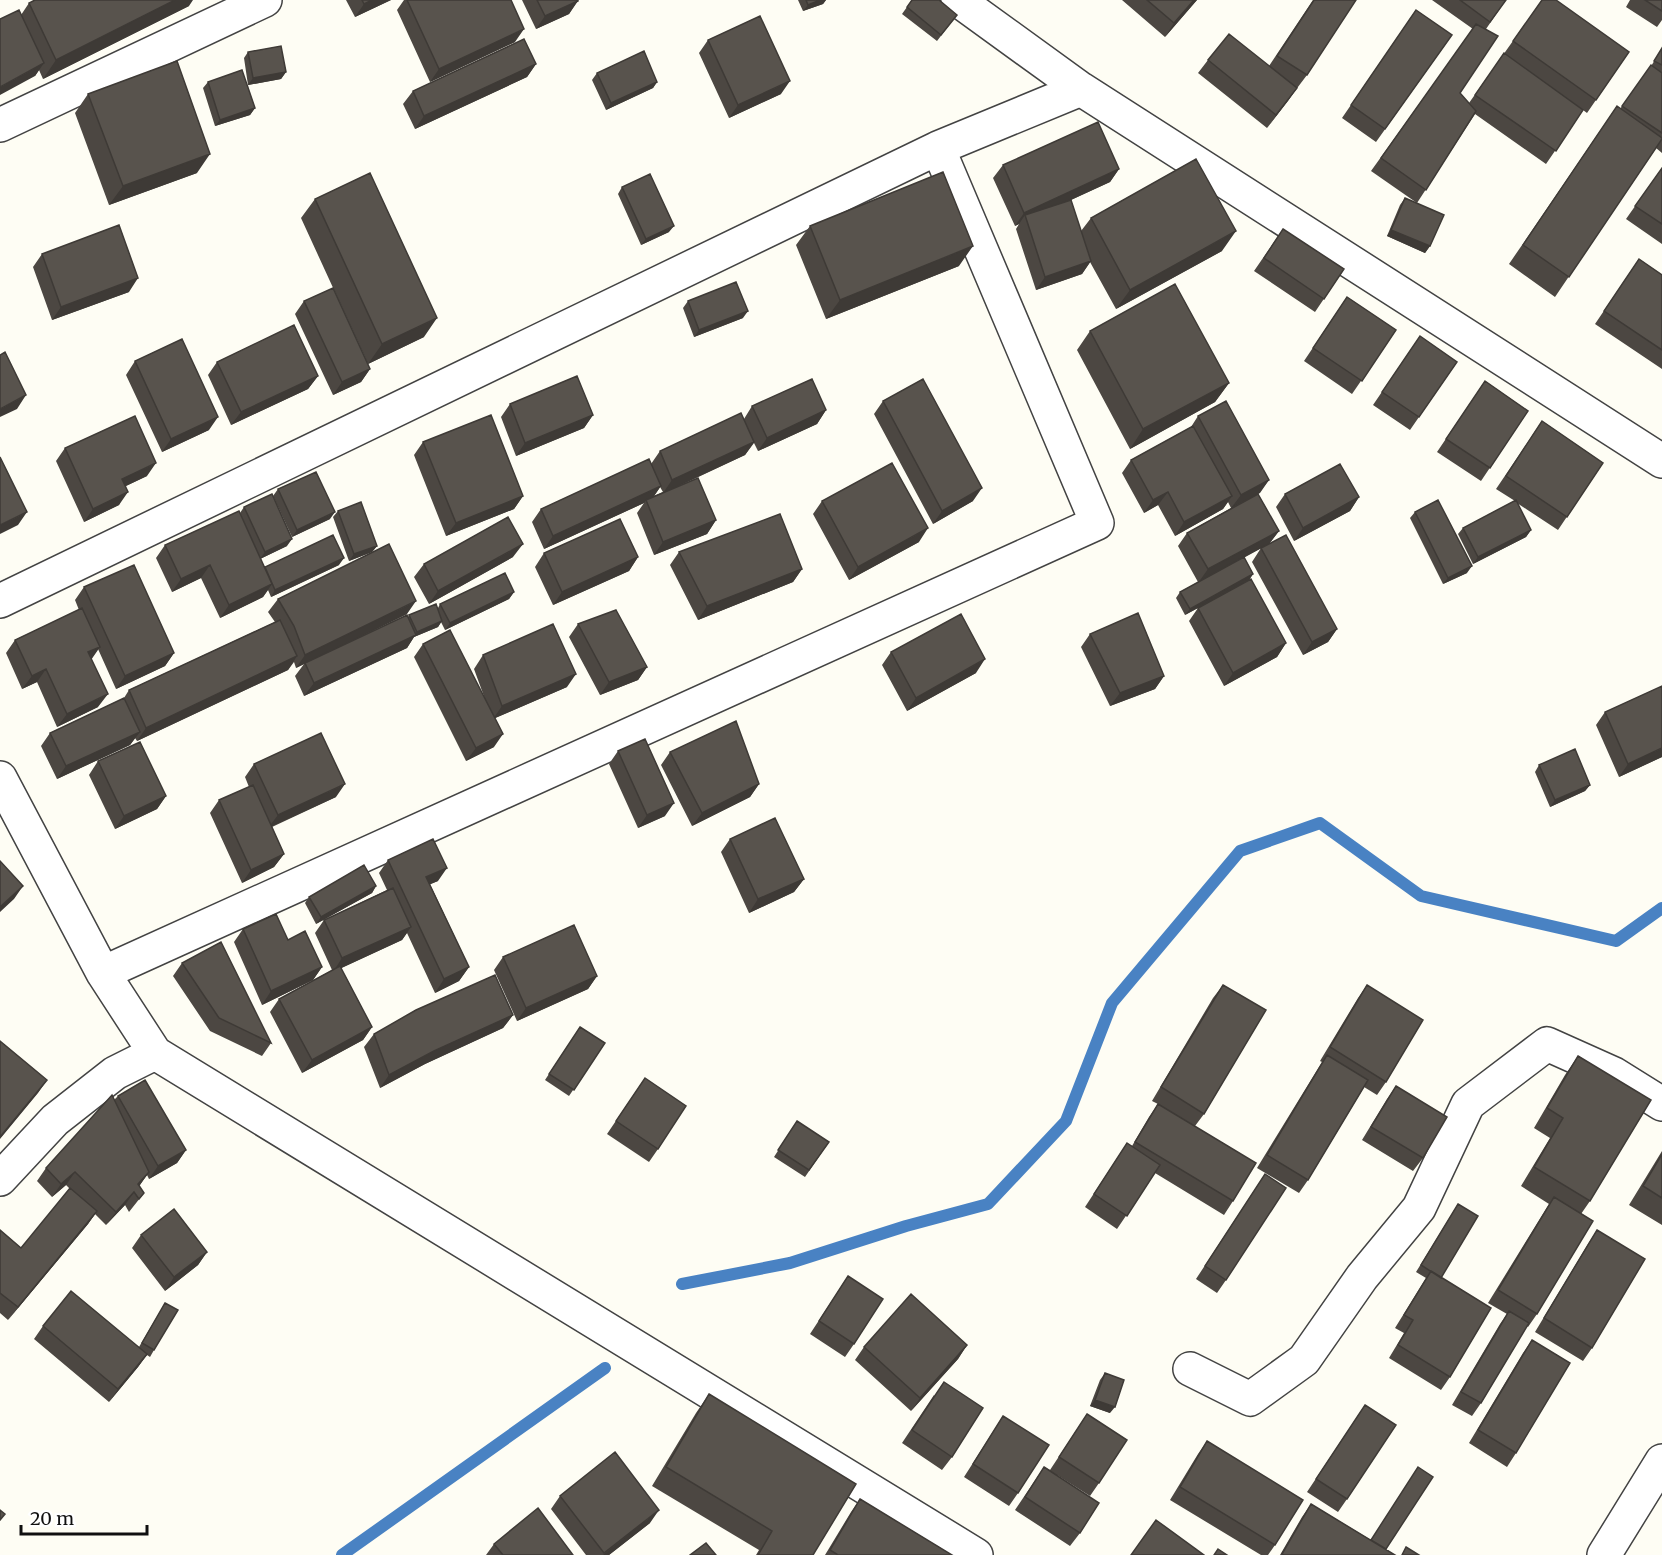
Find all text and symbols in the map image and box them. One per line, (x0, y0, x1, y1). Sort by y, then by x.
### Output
scale bar (21, 1498, 147, 1536)
text: 20 m (30, 1507, 74, 1530)

